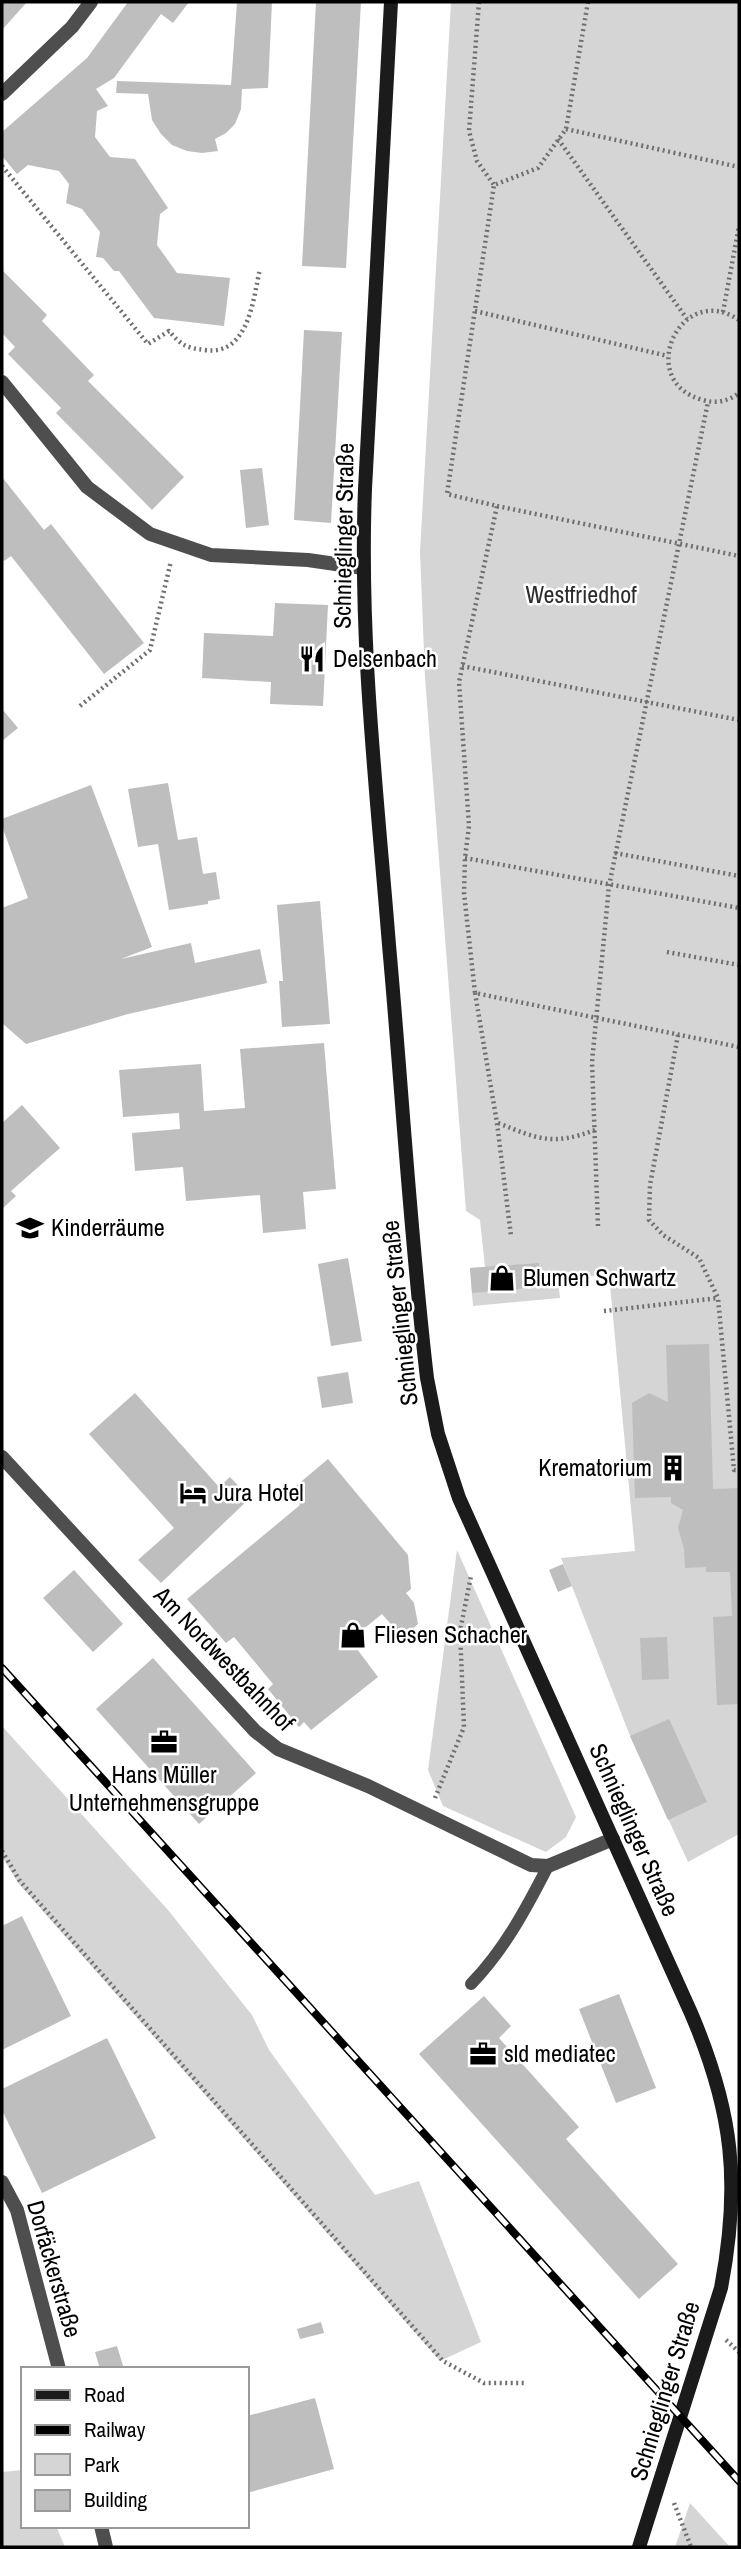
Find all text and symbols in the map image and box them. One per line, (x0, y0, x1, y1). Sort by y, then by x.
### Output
street label: Schnieglinger Straße (325, 443, 361, 629)
park label: Westfriedhof (525, 578, 637, 610)
place label: Delsenbach (333, 642, 437, 674)
restaurant icon: Delsenbach (297, 644, 327, 674)
place label: Kinderräume (51, 1211, 165, 1243)
school or university icon: Kinderräume (15, 1213, 45, 1243)
street label: Schnieglinger Straße (373, 1219, 425, 1407)
place label: Blumen Schwartz (523, 1261, 676, 1293)
shop icon: Blumen Schwartz (487, 1263, 517, 1293)
place label: Krematorium (538, 1451, 652, 1483)
building icon: Krematorium (658, 1453, 688, 1483)
place label: Jura Hotel (214, 1476, 304, 1508)
hotel icon: Jura Hotel (178, 1478, 208, 1508)
street label: Am Nordwestbahnhof (147, 1578, 302, 1738)
place label: Fliesen Schacher (374, 1618, 528, 1650)
shop icon: Fliesen Schacher (338, 1620, 368, 1650)
office icon: Hans Müller Unternehmensgruppe (149, 1727, 179, 1757)
street label: Schnieglinger Straße (582, 1738, 687, 1921)
place label: Hans Müller Unternehmensgruppe (69, 1758, 259, 1818)
place label: sld mediatec (504, 2037, 616, 2069)
office icon: sld mediatec (468, 2039, 498, 2069)
street label: Dorfäckerstraße (20, 2197, 90, 2341)
street label: Schnieglinger Straße (622, 2297, 707, 2484)
legend (21, 2367, 248, 2528)
text: Road (84, 2380, 125, 2409)
text: Railway (84, 2415, 146, 2444)
text: Park (84, 2450, 120, 2479)
text: Building (84, 2485, 148, 2514)

